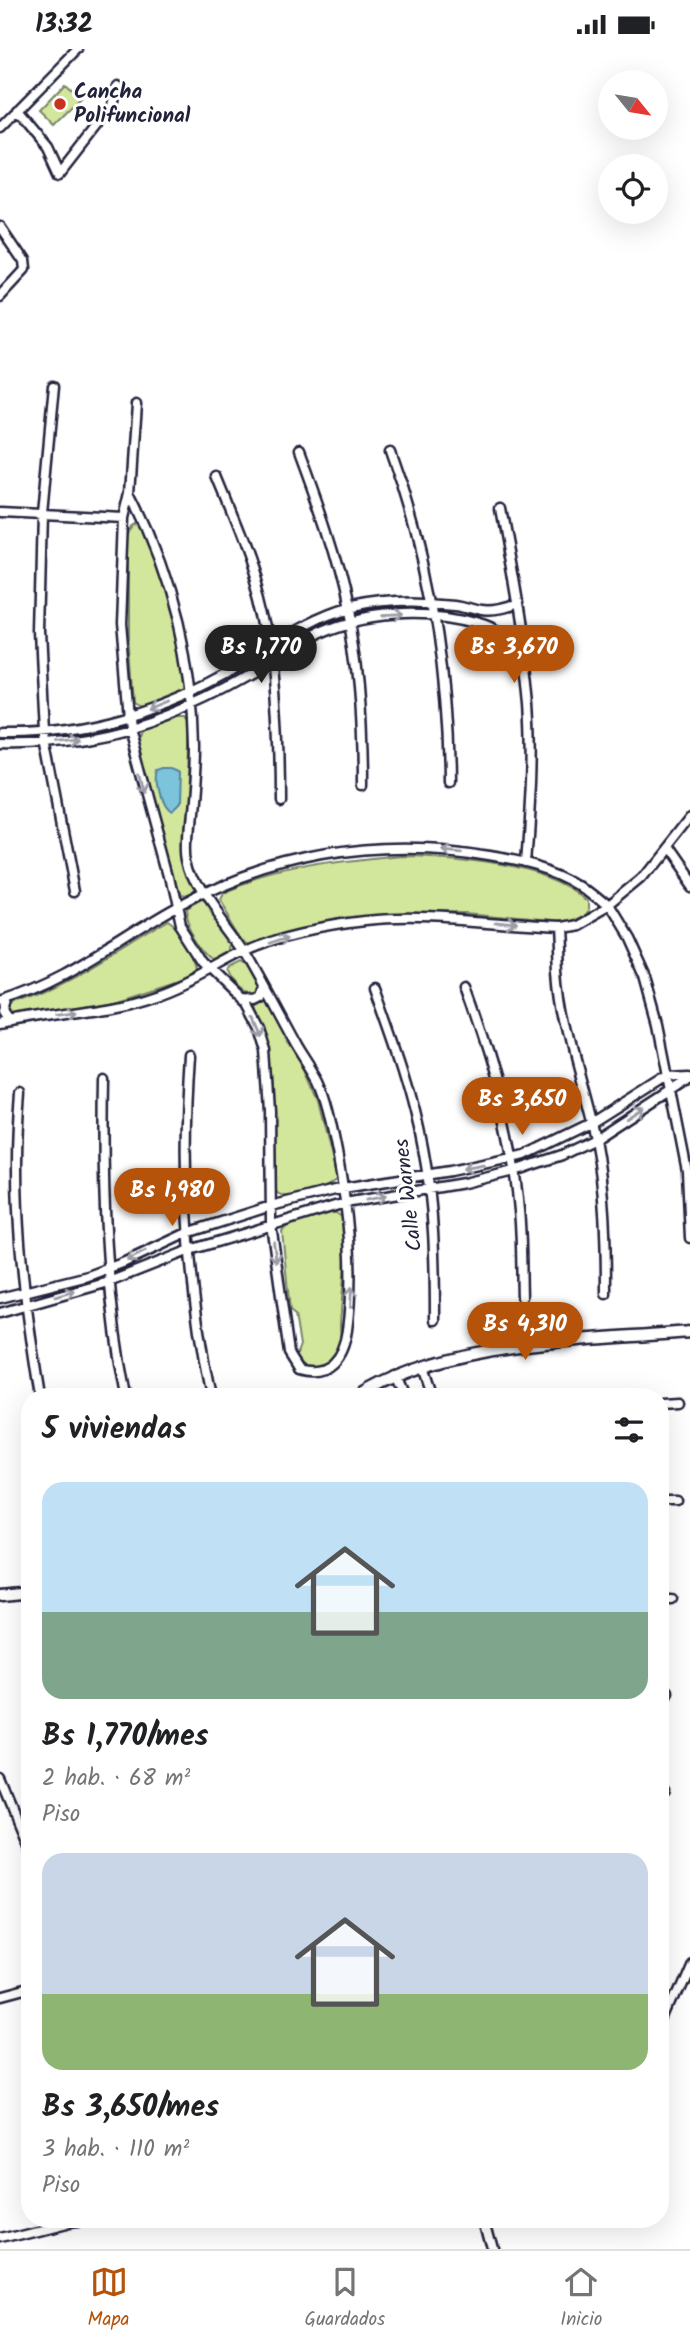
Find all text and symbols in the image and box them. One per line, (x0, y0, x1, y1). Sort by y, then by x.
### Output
text: 13:32 (35, 4, 93, 46)
north arrow (598, 70, 668, 140)
map controls (598, 70, 668, 224)
place label: Cancha Polifuncional (74, 76, 191, 133)
marker: Cancha Polifuncional (52, 96, 68, 112)
button: locate (598, 154, 668, 224)
one-way arrow (379, 609, 402, 622)
pin: Bs 1,770 (189, 625, 333, 685)
pin: Bs 3,670 (442, 625, 586, 685)
text: Bs 1,770 (221, 630, 301, 666)
text: Bs 3,670 (470, 630, 558, 666)
one-way arrow (146, 699, 168, 712)
one-way arrow (56, 733, 79, 746)
one-way arrow (136, 771, 149, 794)
one-way arrow (440, 844, 463, 857)
one-way arrow (494, 918, 516, 931)
one-way arrow (269, 932, 291, 944)
one-way arrow (55, 1006, 78, 1019)
one-way arrow (252, 1015, 265, 1037)
pin: Bs 3,650 (450, 1077, 594, 1137)
text: Bs 3,650 (478, 1082, 566, 1118)
one-way arrow (625, 1105, 645, 1119)
street label: Calle Warnes (386, 1137, 432, 1253)
one-way arrow (462, 1160, 485, 1174)
pin: Bs 1,980 (100, 1169, 244, 1228)
text: Bs 1,980 (130, 1173, 214, 1209)
one-way arrow (364, 1190, 387, 1204)
one-way arrow (269, 1240, 282, 1263)
one-way arrow (126, 1250, 147, 1264)
one-way arrow (344, 1286, 357, 1309)
one-way arrow (54, 1287, 76, 1300)
pin: Bs 4,310 (453, 1303, 597, 1362)
text: Bs 4,310 (483, 1307, 567, 1343)
text: 5 viviendas (42, 1406, 186, 1454)
icon: filters (610, 1411, 648, 1449)
icon: home (282, 1528, 408, 1654)
text: Bs 1,770/mes (42, 1713, 209, 1761)
text: 2 hab. · 68 m² (42, 1761, 190, 1797)
text: Piso (42, 1797, 80, 1833)
icon: home (282, 1899, 408, 2025)
text: Bs 3,650/mes (42, 2084, 219, 2132)
text: 3 hab. · 110 m² (42, 2132, 189, 2168)
text: Piso (42, 2168, 80, 2204)
tab: Mapa (88, 2263, 129, 2335)
tab: Guardados (305, 2263, 385, 2335)
tab: Inicio (560, 2263, 602, 2335)

